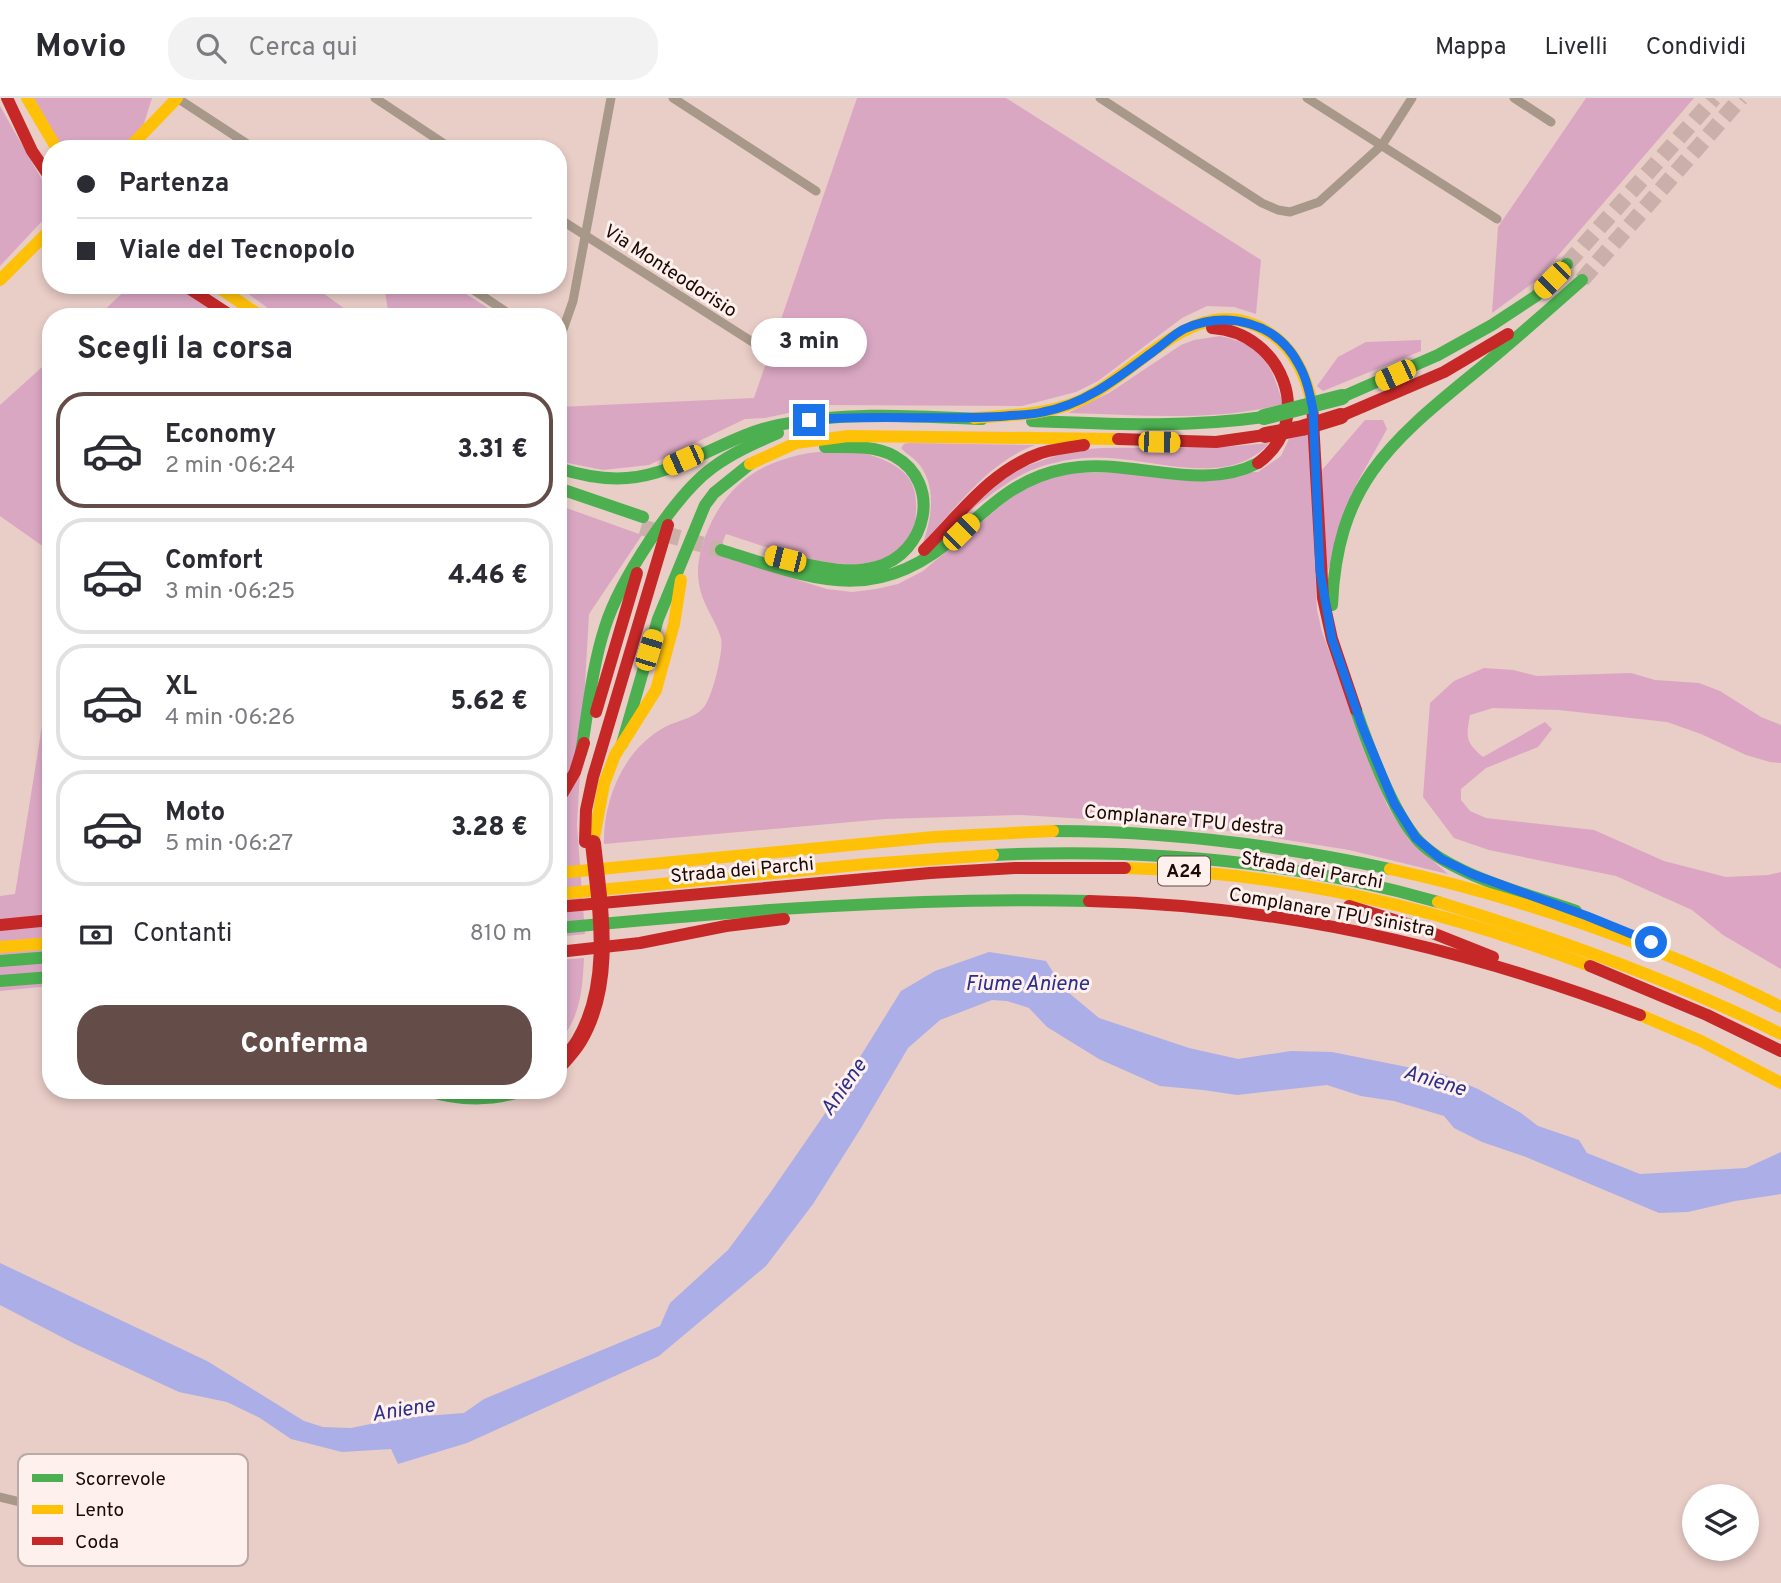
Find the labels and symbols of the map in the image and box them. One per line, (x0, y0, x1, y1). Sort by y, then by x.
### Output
street label: Via Monteodorisio (599, 220, 741, 324)
car (1530, 258, 1575, 302)
callout: 3 min (751, 318, 867, 368)
car (1372, 357, 1419, 393)
route end (793, 404, 825, 436)
car (1138, 431, 1181, 453)
car (660, 442, 707, 478)
car (939, 510, 984, 554)
car (763, 544, 808, 574)
car (633, 627, 666, 673)
street label: Complanare TPU destra (1083, 800, 1285, 842)
street label: Strada dei Parchi (1239, 847, 1385, 895)
street label: Strada dei Parchi (669, 853, 815, 889)
road number: A24 (1158, 856, 1210, 886)
street label: Complanare TPU sinistra (1227, 883, 1437, 943)
route start (1635, 926, 1667, 958)
water label: Fiume Aniene (965, 971, 1090, 998)
water label: Aniene (815, 1053, 874, 1122)
water label: Aniene (1400, 1059, 1470, 1104)
water label: Aniene (370, 1392, 438, 1429)
legend (18, 1454, 248, 1566)
text: Scorrevole (75, 1468, 166, 1492)
text: Lento (75, 1499, 124, 1523)
text: Coda (75, 1531, 119, 1555)

